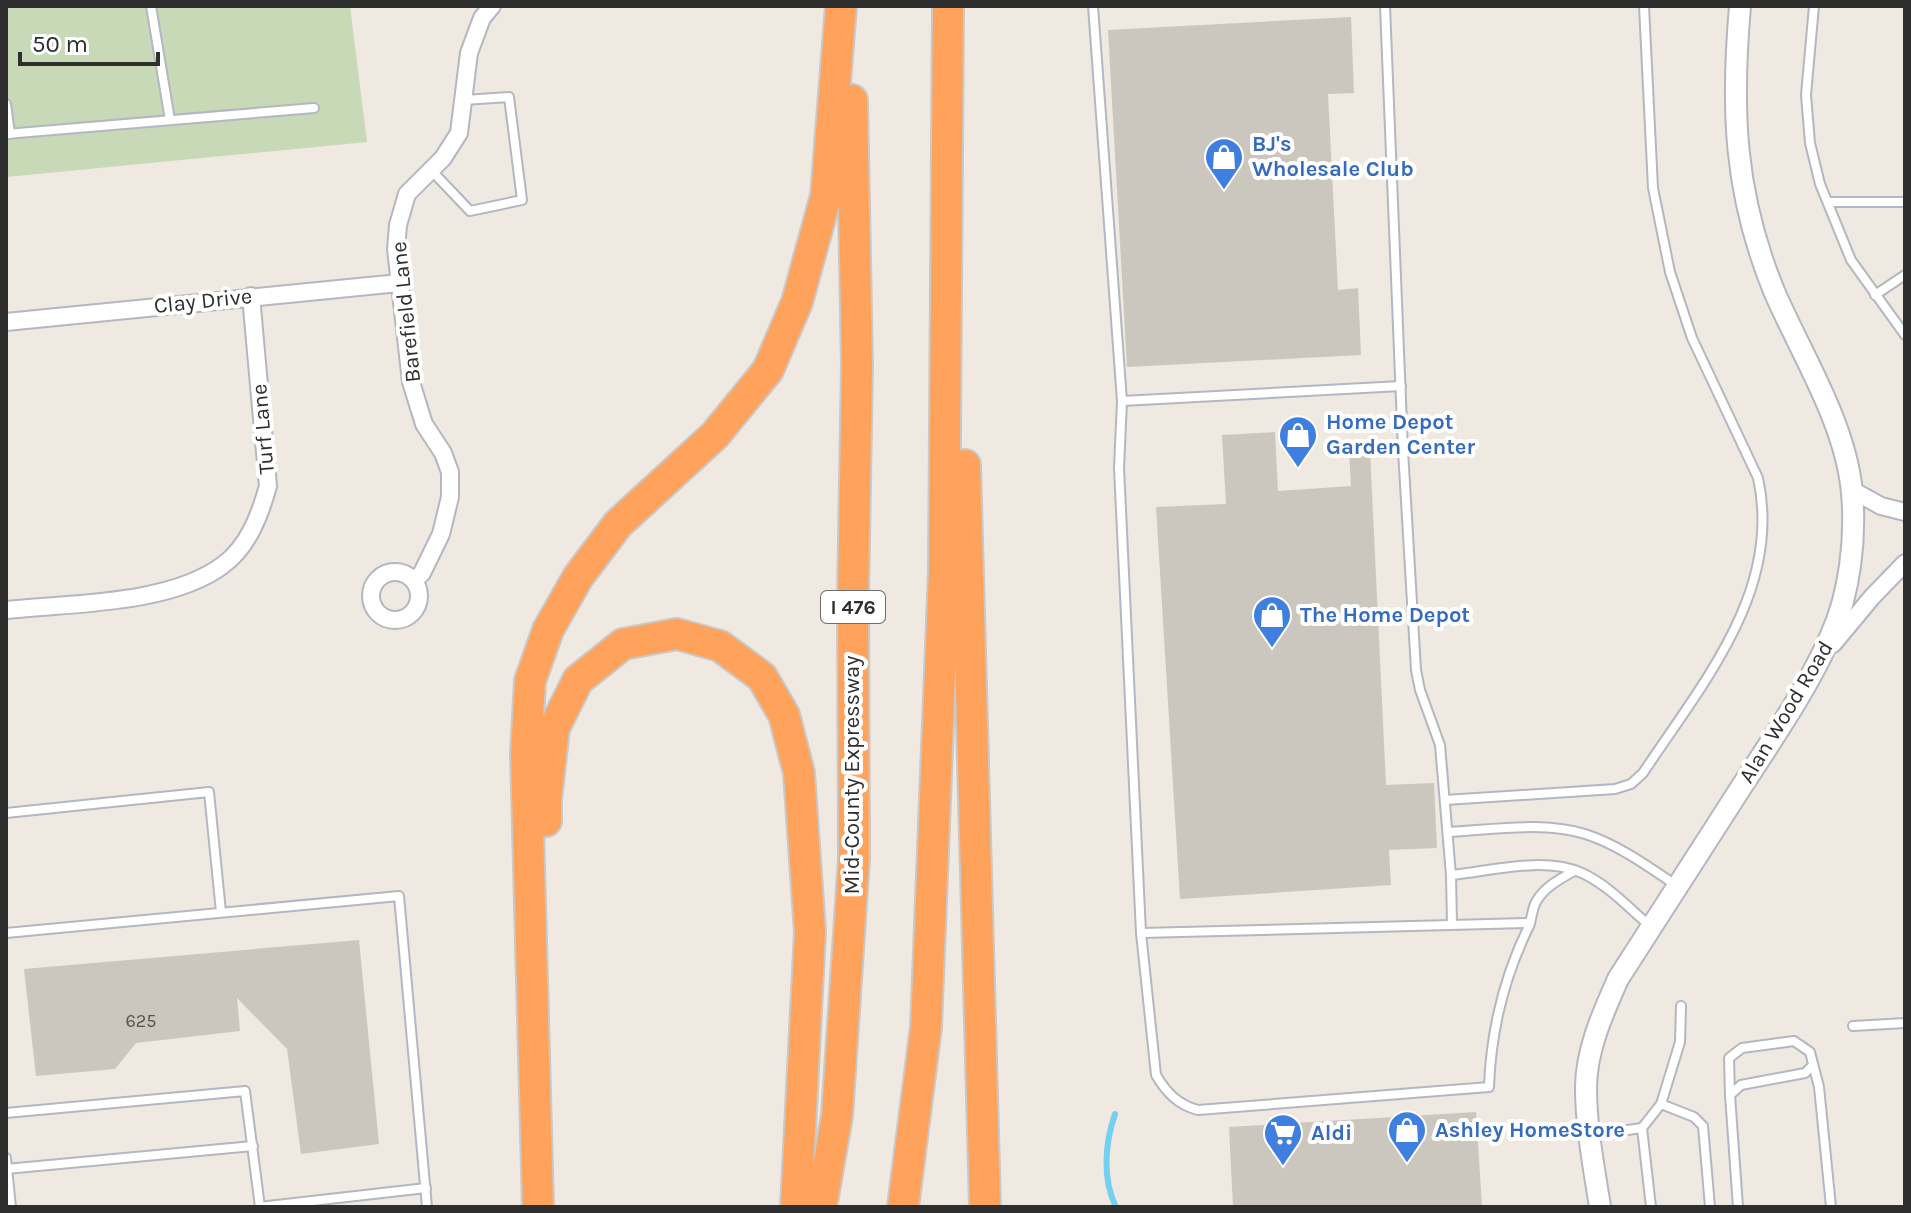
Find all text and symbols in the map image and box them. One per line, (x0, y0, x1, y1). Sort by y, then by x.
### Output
scale bar (20, 16, 158, 66)
text: 50 m (32, 30, 88, 58)
place label: BJ's Wholesale Club (1252, 131, 1414, 182)
shop icon: BJ's Wholesale Club (1203, 136, 1245, 191)
street label: Barefield Lane (386, 240, 426, 384)
street label: Clay Drive (153, 283, 253, 319)
street label: Turf Lane (246, 383, 280, 475)
place label: Home Depot Garden Center (1326, 409, 1475, 460)
shop icon: Home Depot Garden Center (1277, 414, 1319, 469)
road number: I 476 (821, 591, 885, 623)
shop icon: The Home Depot (1251, 594, 1293, 649)
place label: The Home Depot (1300, 602, 1470, 628)
street label: Alan Wood Road (1733, 636, 1839, 788)
street label: Mid-County Expressway (839, 656, 865, 894)
house number: 625 (126, 1010, 156, 1032)
shop icon: Ashley HomeStore (1386, 1109, 1428, 1164)
supermarket icon: Aldi (1262, 1112, 1304, 1167)
place label: Ashley HomeStore (1435, 1117, 1625, 1143)
place label: Aldi (1311, 1120, 1352, 1146)

